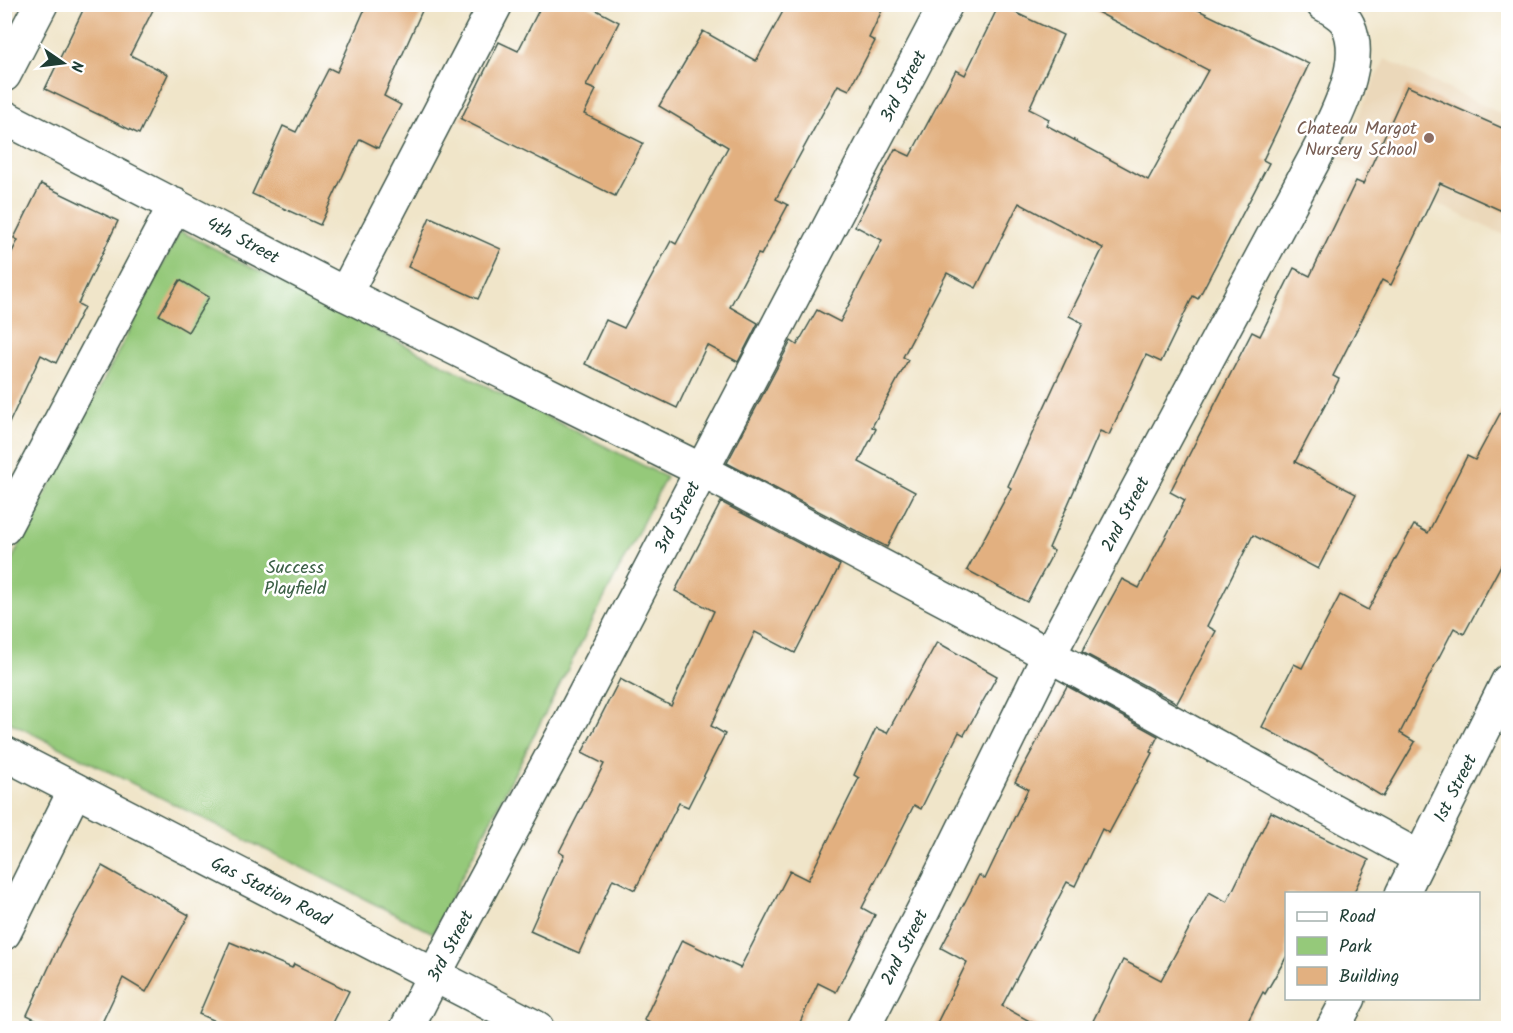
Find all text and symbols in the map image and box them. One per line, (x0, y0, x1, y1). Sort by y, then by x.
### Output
north arrow (33, 33, 93, 93)
street label: 3rd Street (873, 45, 936, 128)
text: N (63, 58, 89, 74)
place label: Chateau Margot Nursery School (1296, 115, 1418, 165)
marker: Chateau Margot Nursery School (1422, 131, 1436, 145)
street label: 4th Street (200, 210, 285, 273)
street label: 2nd Street (1094, 471, 1159, 558)
street label: 3rd Street (648, 475, 709, 559)
park label: Success Playfield (264, 554, 327, 604)
street label: 1st Street (1427, 749, 1486, 828)
street label: Gas Station Road (205, 850, 336, 936)
legend (1285, 892, 1480, 1000)
text: Road (1339, 903, 1376, 932)
street label: 2nd Street (874, 904, 937, 991)
street label: 3rd Street (420, 905, 483, 988)
text: Park (1339, 933, 1372, 962)
text: Building (1339, 963, 1399, 992)

